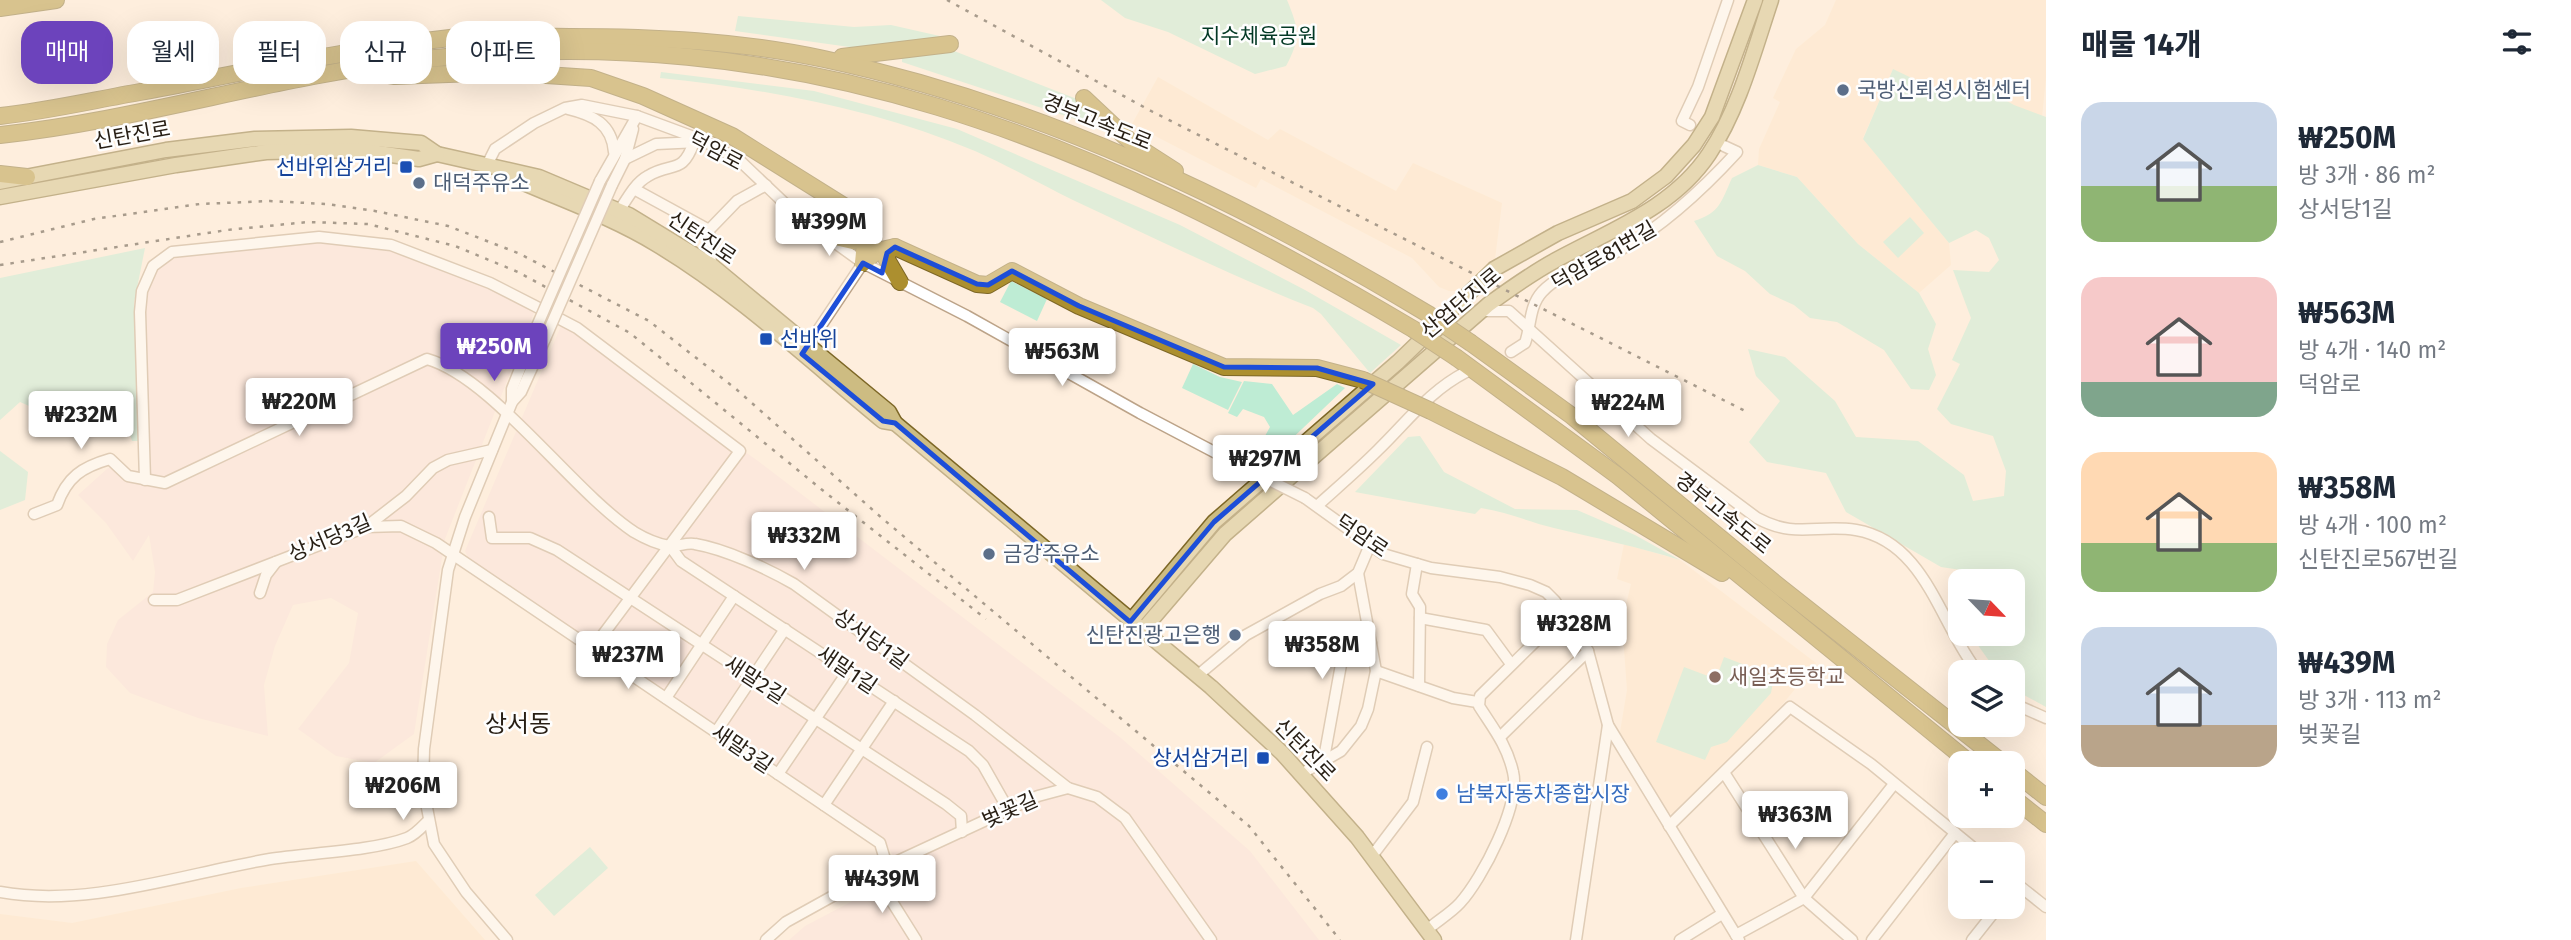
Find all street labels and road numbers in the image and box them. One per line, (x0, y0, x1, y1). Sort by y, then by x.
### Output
street label: 경부고속도로 (1038, 88, 1156, 156)
street label: 신탄진로 (92, 115, 172, 155)
street label: 덕암로 (684, 126, 748, 176)
street label: 신탄진로 (663, 206, 741, 270)
street label: 덕암로81번길 (1547, 216, 1661, 296)
street label: 산업단지로 (1416, 262, 1506, 344)
street label: 경부고속도로 (1670, 466, 1776, 560)
street label: 상서당3길 (285, 509, 375, 567)
street label: 덕암로 (1331, 509, 1393, 563)
street label: 상서당1길 (828, 603, 914, 675)
street label: 새말1길 (812, 640, 882, 700)
street label: 새말2길 (719, 650, 791, 710)
street label: 신탄진로 (1269, 713, 1341, 787)
street label: 새말3길 (706, 719, 778, 779)
street label: 벚꽃길 (978, 786, 1042, 834)

